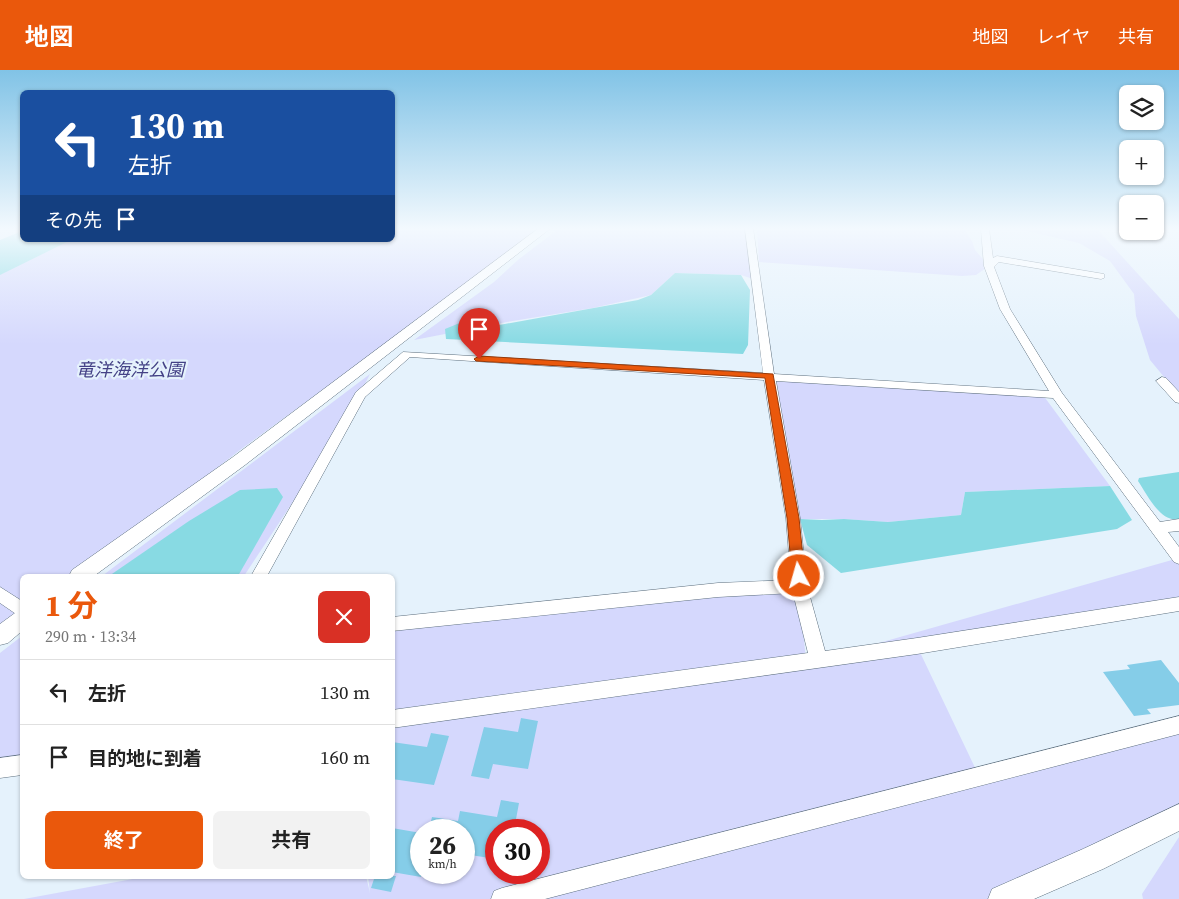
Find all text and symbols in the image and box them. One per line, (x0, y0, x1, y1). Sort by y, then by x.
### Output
text: 地図 (25, 20, 73, 53)
text: 地図 (973, 24, 1009, 49)
text: レイヤ (1037, 24, 1090, 49)
text: 共有 (1118, 24, 1154, 49)
map controls (1119, 85, 1164, 240)
button: layers (1119, 85, 1164, 130)
text: 130 m (128, 102, 224, 150)
icon: left (45, 110, 110, 175)
button: + (1119, 140, 1164, 185)
text: 左折 (128, 150, 172, 180)
button: − (1119, 195, 1164, 240)
icon: arrive (112, 205, 140, 233)
text: その先 (45, 207, 102, 233)
pin (458, 308, 500, 359)
icon: arrive (465, 315, 493, 343)
park label: 竜洋海洋公園 (76, 357, 187, 382)
position arrow (772, 549, 824, 601)
text: 1 分 (45, 585, 98, 626)
button: close (318, 591, 370, 643)
text: 290 m · 13:34 (45, 625, 136, 647)
icon: left (45, 678, 73, 706)
text: 130 m (320, 679, 370, 705)
text: 左折 (88, 680, 126, 706)
icon: arrive (45, 743, 73, 771)
text: 160 m (320, 744, 370, 770)
text: 目的地に到着 (88, 745, 202, 771)
button: 終了 (45, 811, 203, 869)
button: 共有 (213, 811, 370, 869)
speed limit sign: 30 (485, 819, 550, 884)
text: 26 (429, 828, 456, 862)
text: km/h (428, 856, 457, 872)

